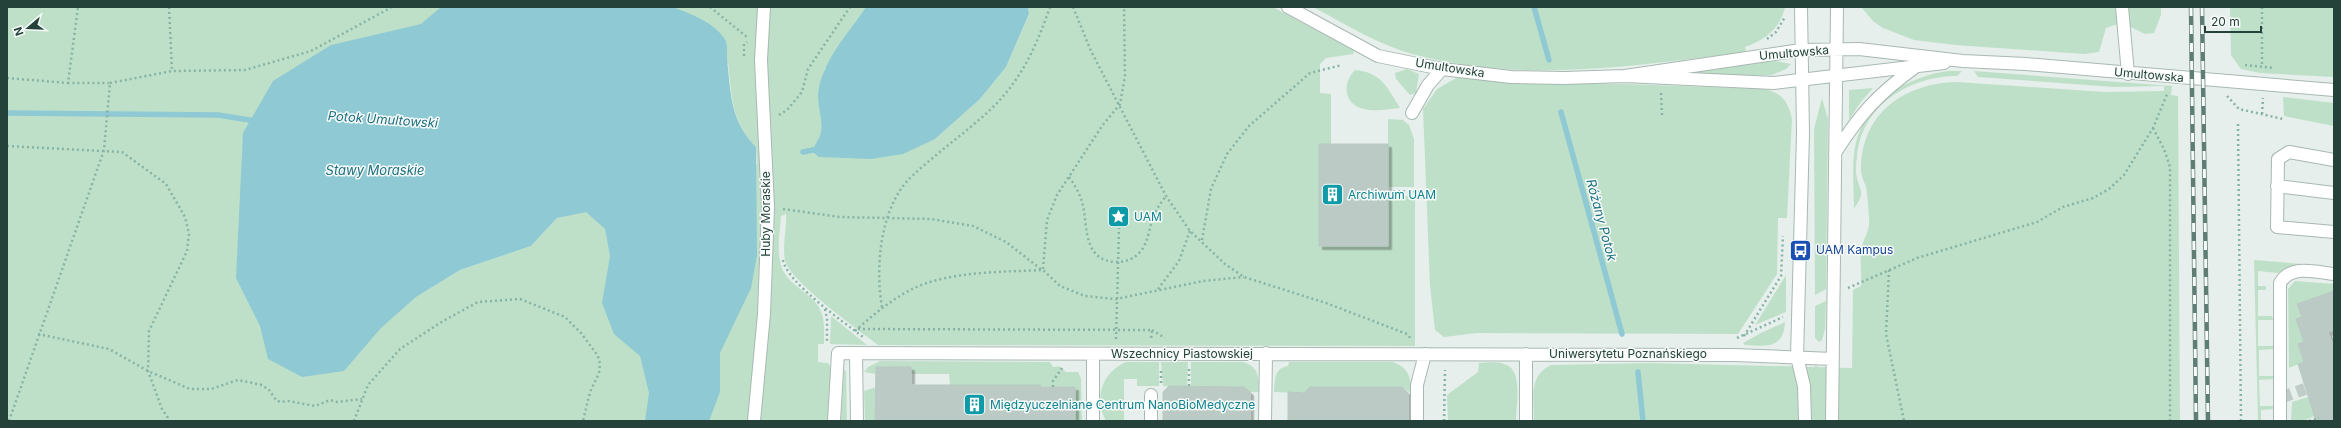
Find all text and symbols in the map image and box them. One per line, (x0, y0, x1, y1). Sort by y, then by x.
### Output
north arrow (8, 8, 48, 48)
scale bar (2205, 8, 2261, 34)
text: 20 m (2211, 14, 2240, 29)
text: N (11, 25, 27, 38)
street label: Umultowska (1758, 42, 1829, 63)
street label: Umultowska (1414, 55, 1486, 80)
street label: Umultowska (2114, 64, 2185, 85)
water label: Potok Umultowski (327, 107, 439, 131)
water label: Stawy Moraskie (326, 162, 424, 178)
street label: Huby Moraskie (758, 171, 773, 257)
water label: Różany Potok (1583, 177, 1621, 264)
building icon: Archiwum UAM (1319, 182, 1345, 208)
place label: Archiwum UAM (1348, 187, 1436, 202)
place icon: UAM (1106, 204, 1132, 230)
place label: UAM (1134, 209, 1162, 224)
bus stop icon: UAM Kampus (1787, 237, 1813, 263)
place label: UAM Kampus (1816, 242, 1893, 257)
street label: Wszechnicy Piastowskiej (1111, 346, 1253, 361)
street label: Uniwersytetu Poznańskiego (1549, 346, 1707, 361)
building icon: Międzyuczelniane Centrum NanoBioMedyczne (962, 392, 988, 418)
place label: Międzyuczelniane Centrum NanoBioMedyczne (990, 397, 1255, 412)

